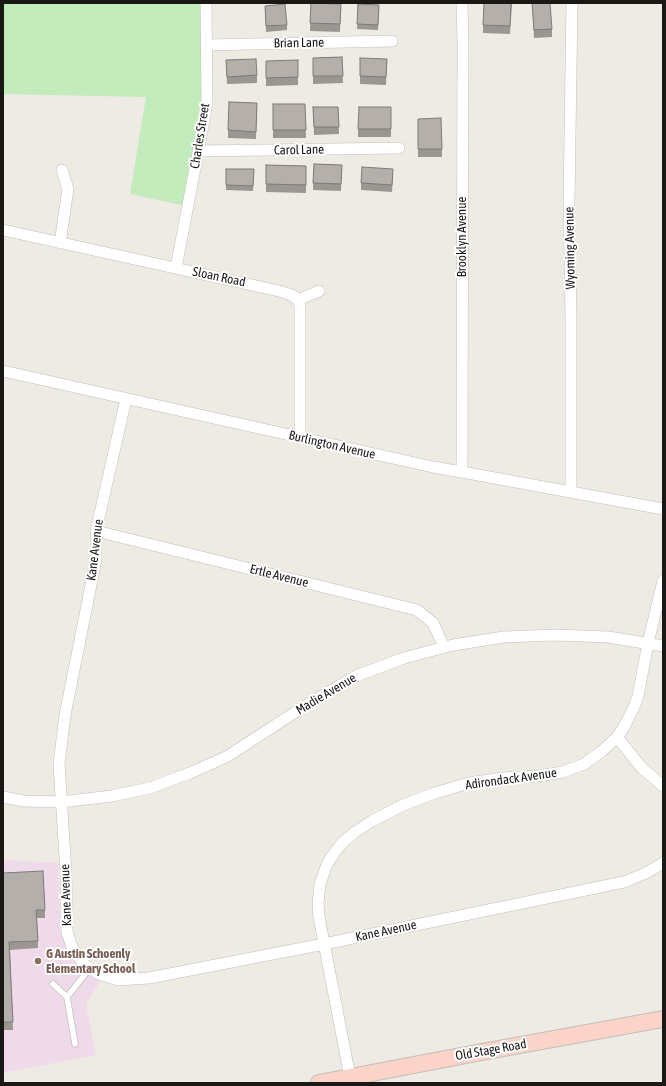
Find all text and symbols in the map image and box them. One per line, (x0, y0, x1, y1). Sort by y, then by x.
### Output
street label: Brian Lane (274, 35, 324, 51)
street label: Charles Street (187, 102, 213, 170)
street label: Carol Lane (274, 142, 324, 158)
street label: Brooklyn Avenue (454, 197, 470, 277)
street label: Wyoming Avenue (561, 206, 579, 290)
street label: Sloan Road (191, 264, 247, 290)
street label: Burlington Avenue (287, 427, 377, 463)
street label: Kane Avenue (83, 518, 107, 582)
street label: Ertle Avenue (248, 561, 310, 591)
street label: Madie Avenue (293, 670, 359, 718)
street label: Adirondack Avenue (464, 765, 558, 793)
street label: Kane Avenue (57, 864, 75, 926)
street label: Kane Avenue (354, 917, 418, 945)
place label: G Austin Schoenly Elementary School (46, 946, 135, 977)
marker: G Austin Schoenly Elementary School (33, 956, 43, 966)
street label: Old Stage Road (454, 1036, 528, 1064)

